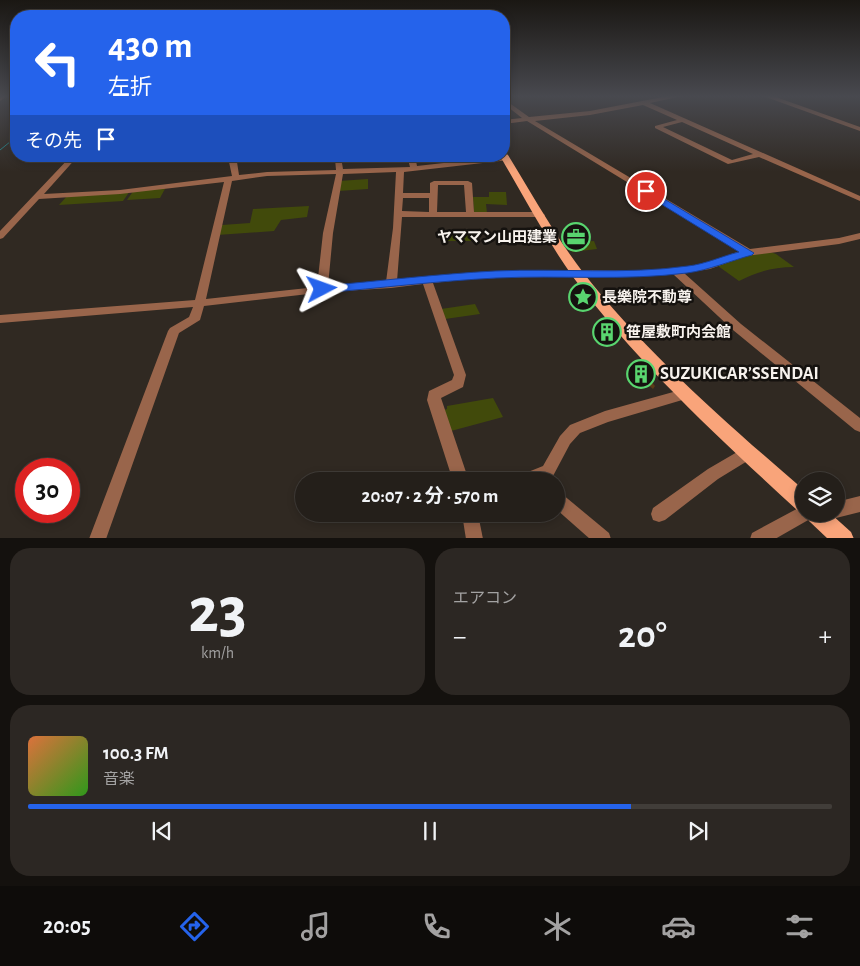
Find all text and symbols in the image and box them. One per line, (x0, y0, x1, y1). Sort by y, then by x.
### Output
text: 430 m (108, 29, 192, 64)
icon: left (25, 30, 90, 95)
text: 左折 (108, 76, 152, 98)
icon: arrive (92, 125, 120, 153)
text: その先 (25, 132, 82, 151)
pin (625, 170, 667, 212)
icon: arrive (632, 177, 660, 205)
office icon: ヤママン山田建業 (561, 222, 591, 252)
place label: ヤママン山田建業 (437, 229, 557, 245)
position arrow (295, 262, 347, 314)
place icon: 長樂院不動尊 (568, 282, 598, 312)
place label: 長樂院不動尊 (602, 289, 692, 305)
building icon: 笹屋敷町内会館 (592, 317, 622, 347)
place label: 笹屋敷町内会館 (626, 323, 731, 340)
building icon: SUZUKICAR’SSENDAI (626, 359, 656, 389)
place label: SUZUKICAR’SSENDAI (660, 365, 819, 383)
speed limit sign: 30 (15, 458, 80, 523)
map controls (795, 472, 845, 522)
button: layers (795, 472, 845, 522)
text: 20:07 · 2 分 · 570 m (362, 487, 498, 506)
text: 23 (188, 579, 247, 644)
text: エアコン (453, 590, 517, 606)
text: 20° (618, 617, 667, 655)
text: − (453, 623, 466, 651)
text: + (819, 623, 832, 651)
text: km/h (201, 645, 234, 661)
text: 100.3 FM (103, 744, 169, 763)
text: 音楽 (103, 771, 135, 787)
icon: previous (148, 817, 176, 845)
icon: pause (416, 817, 444, 845)
icon: next (684, 817, 712, 845)
icon: directions (177, 909, 212, 944)
icon: music (298, 909, 333, 944)
icon: phone (419, 909, 454, 944)
icon: climate (540, 909, 575, 944)
icon: car (661, 909, 696, 944)
icon: filters (782, 909, 817, 944)
text: 20:05 (43, 915, 91, 937)

